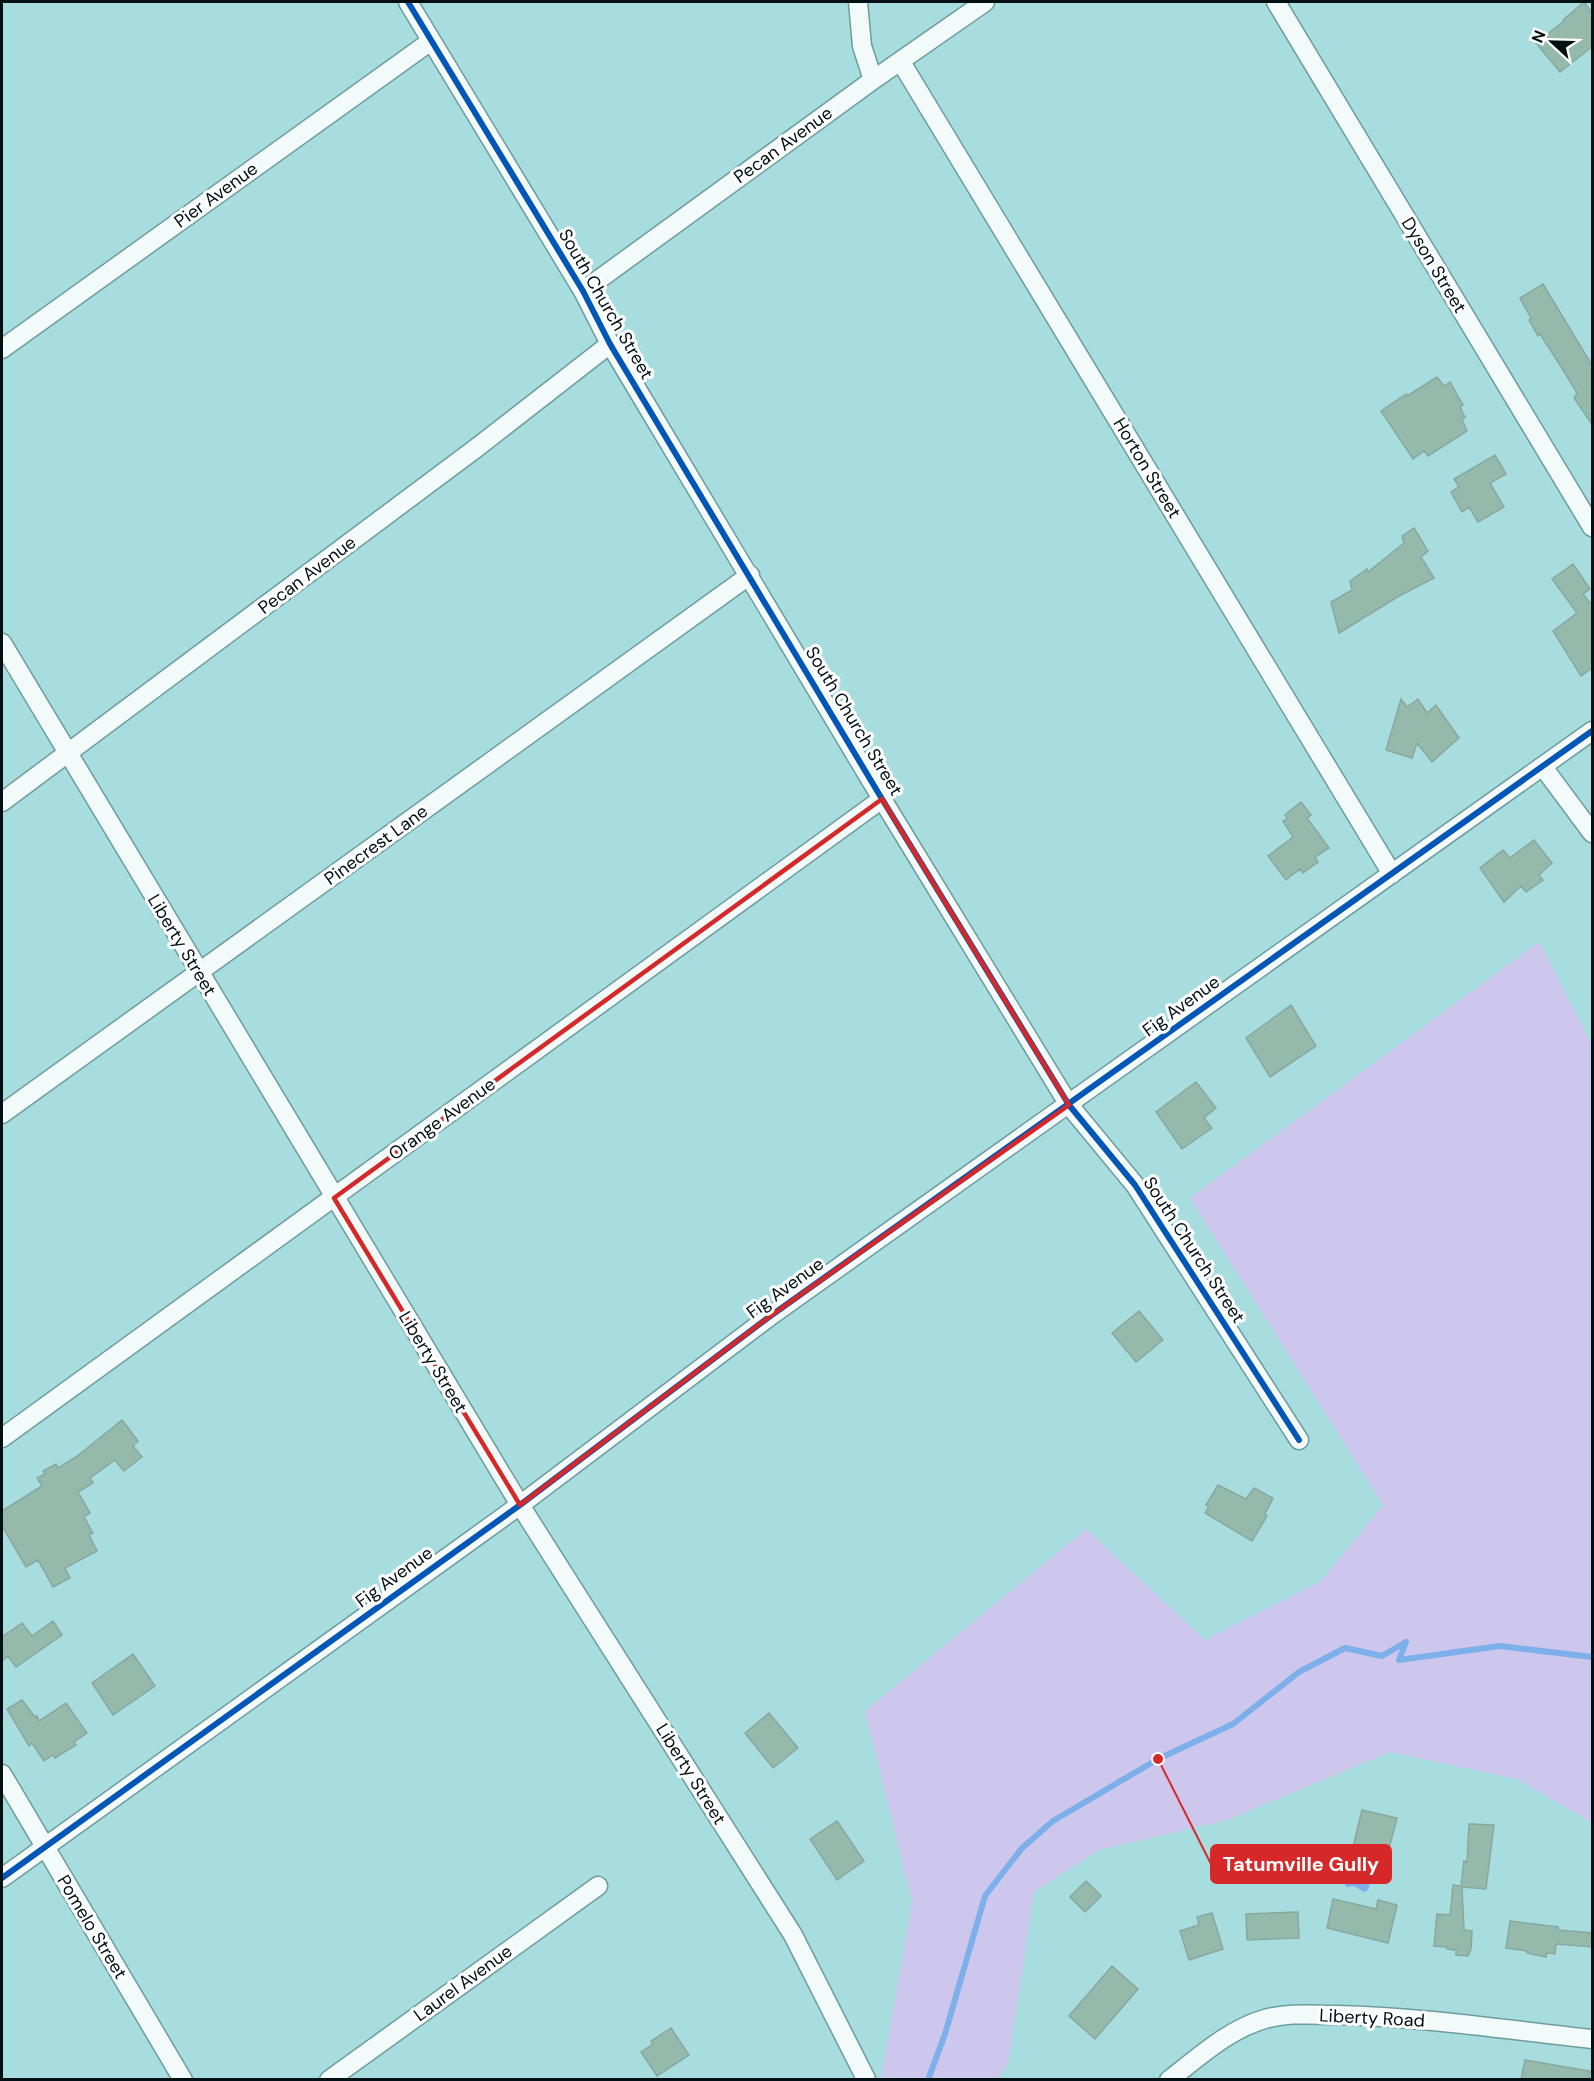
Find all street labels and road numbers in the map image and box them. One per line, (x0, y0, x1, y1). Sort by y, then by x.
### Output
street label: Pecan Avenue (729, 101, 837, 189)
street label: Pier Avenue (169, 157, 263, 233)
street label: Dyson Street (1396, 213, 1472, 317)
street label: South Church Street (553, 224, 659, 384)
street label: Horton Street (1108, 413, 1186, 523)
street label: Pecan Avenue (253, 530, 361, 620)
street label: South Church Street (800, 642, 908, 800)
street label: Pinecrest Lane (319, 799, 433, 891)
street label: Liberty Street (142, 890, 222, 1000)
street label: Fig Avenue (1138, 970, 1224, 1042)
street label: Orange Avenue (384, 1072, 500, 1166)
street label: South Church Street (1138, 1172, 1250, 1328)
street label: Fig Avenue (742, 1252, 828, 1324)
street label: Liberty Street (393, 1307, 473, 1417)
street label: Fig Avenue (351, 1541, 437, 1613)
street label: Liberty Street (650, 1719, 732, 1829)
street label: Pomelo Street (51, 1871, 133, 1983)
street label: Laurel Avenue (409, 1939, 517, 2027)
street label: Liberty Road (1319, 2003, 1425, 2033)

